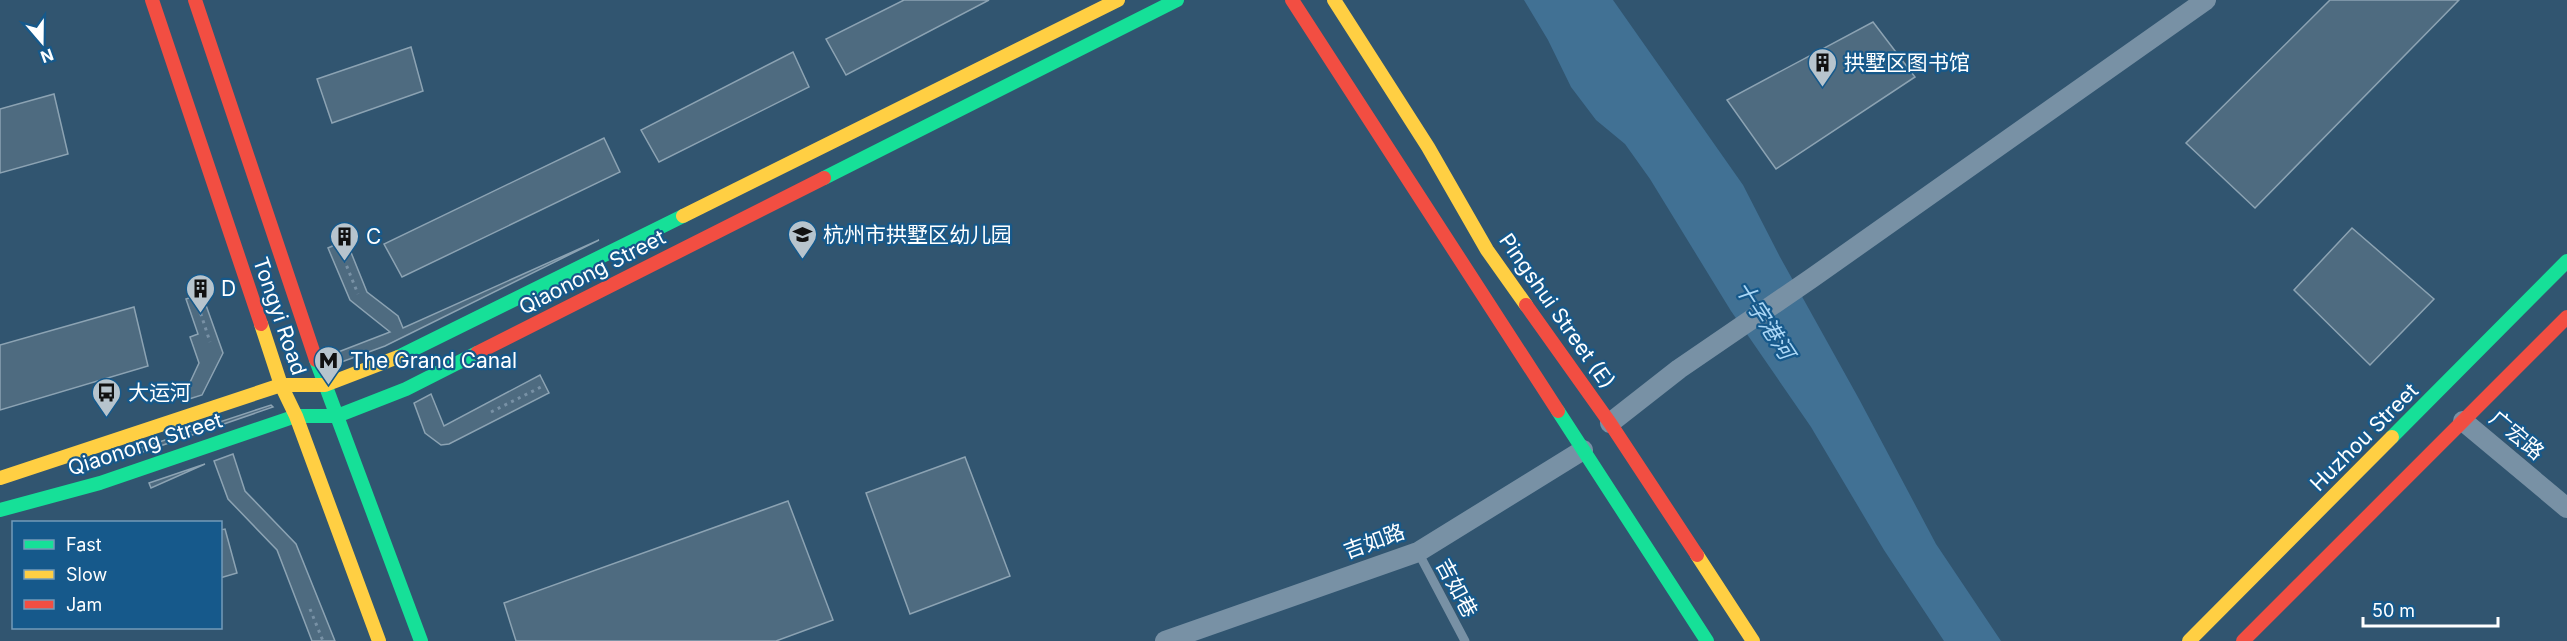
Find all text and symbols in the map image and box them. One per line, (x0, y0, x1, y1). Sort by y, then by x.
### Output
north arrow (12, 12, 72, 72)
text: N (38, 45, 56, 68)
building icon: 拱墅区图书馆 (1807, 46, 1839, 88)
place label: 拱墅区图书馆 (1844, 50, 1970, 75)
school or university icon: 杭州市拱墅区幼儿园 (786, 218, 818, 260)
building icon: C (329, 220, 361, 262)
place label: 杭州市拱墅区幼儿园 (823, 222, 1012, 247)
place label: C (366, 224, 381, 249)
street label: Qiaonong Street (515, 224, 670, 320)
street label: Pingshui Street (E) (1494, 229, 1620, 393)
street label: Tongyi Road (248, 254, 312, 378)
building icon: D (184, 272, 216, 314)
place label: D (221, 276, 236, 301)
water label: 十字港河 (1730, 276, 1802, 367)
metro station icon: The Grand Canal (313, 344, 345, 386)
place label: The Grand Canal (350, 348, 517, 373)
bus stop icon: 大运河 (91, 376, 123, 418)
street label: Huzhou Street (2305, 378, 2423, 496)
place label: 大运河 (128, 380, 191, 405)
street label: 广宏路 (2485, 405, 2549, 465)
street label: Qiaonong Street (65, 407, 226, 481)
street label: 吉如路 (1340, 518, 1408, 564)
legend (12, 521, 222, 629)
text: Fast (66, 534, 102, 555)
street label: 吉如巷 (1431, 554, 1483, 622)
text: Slow (66, 564, 107, 585)
scale bar (2363, 590, 2498, 628)
text: Jam (66, 594, 102, 615)
text: 50 m (2372, 600, 2415, 621)

